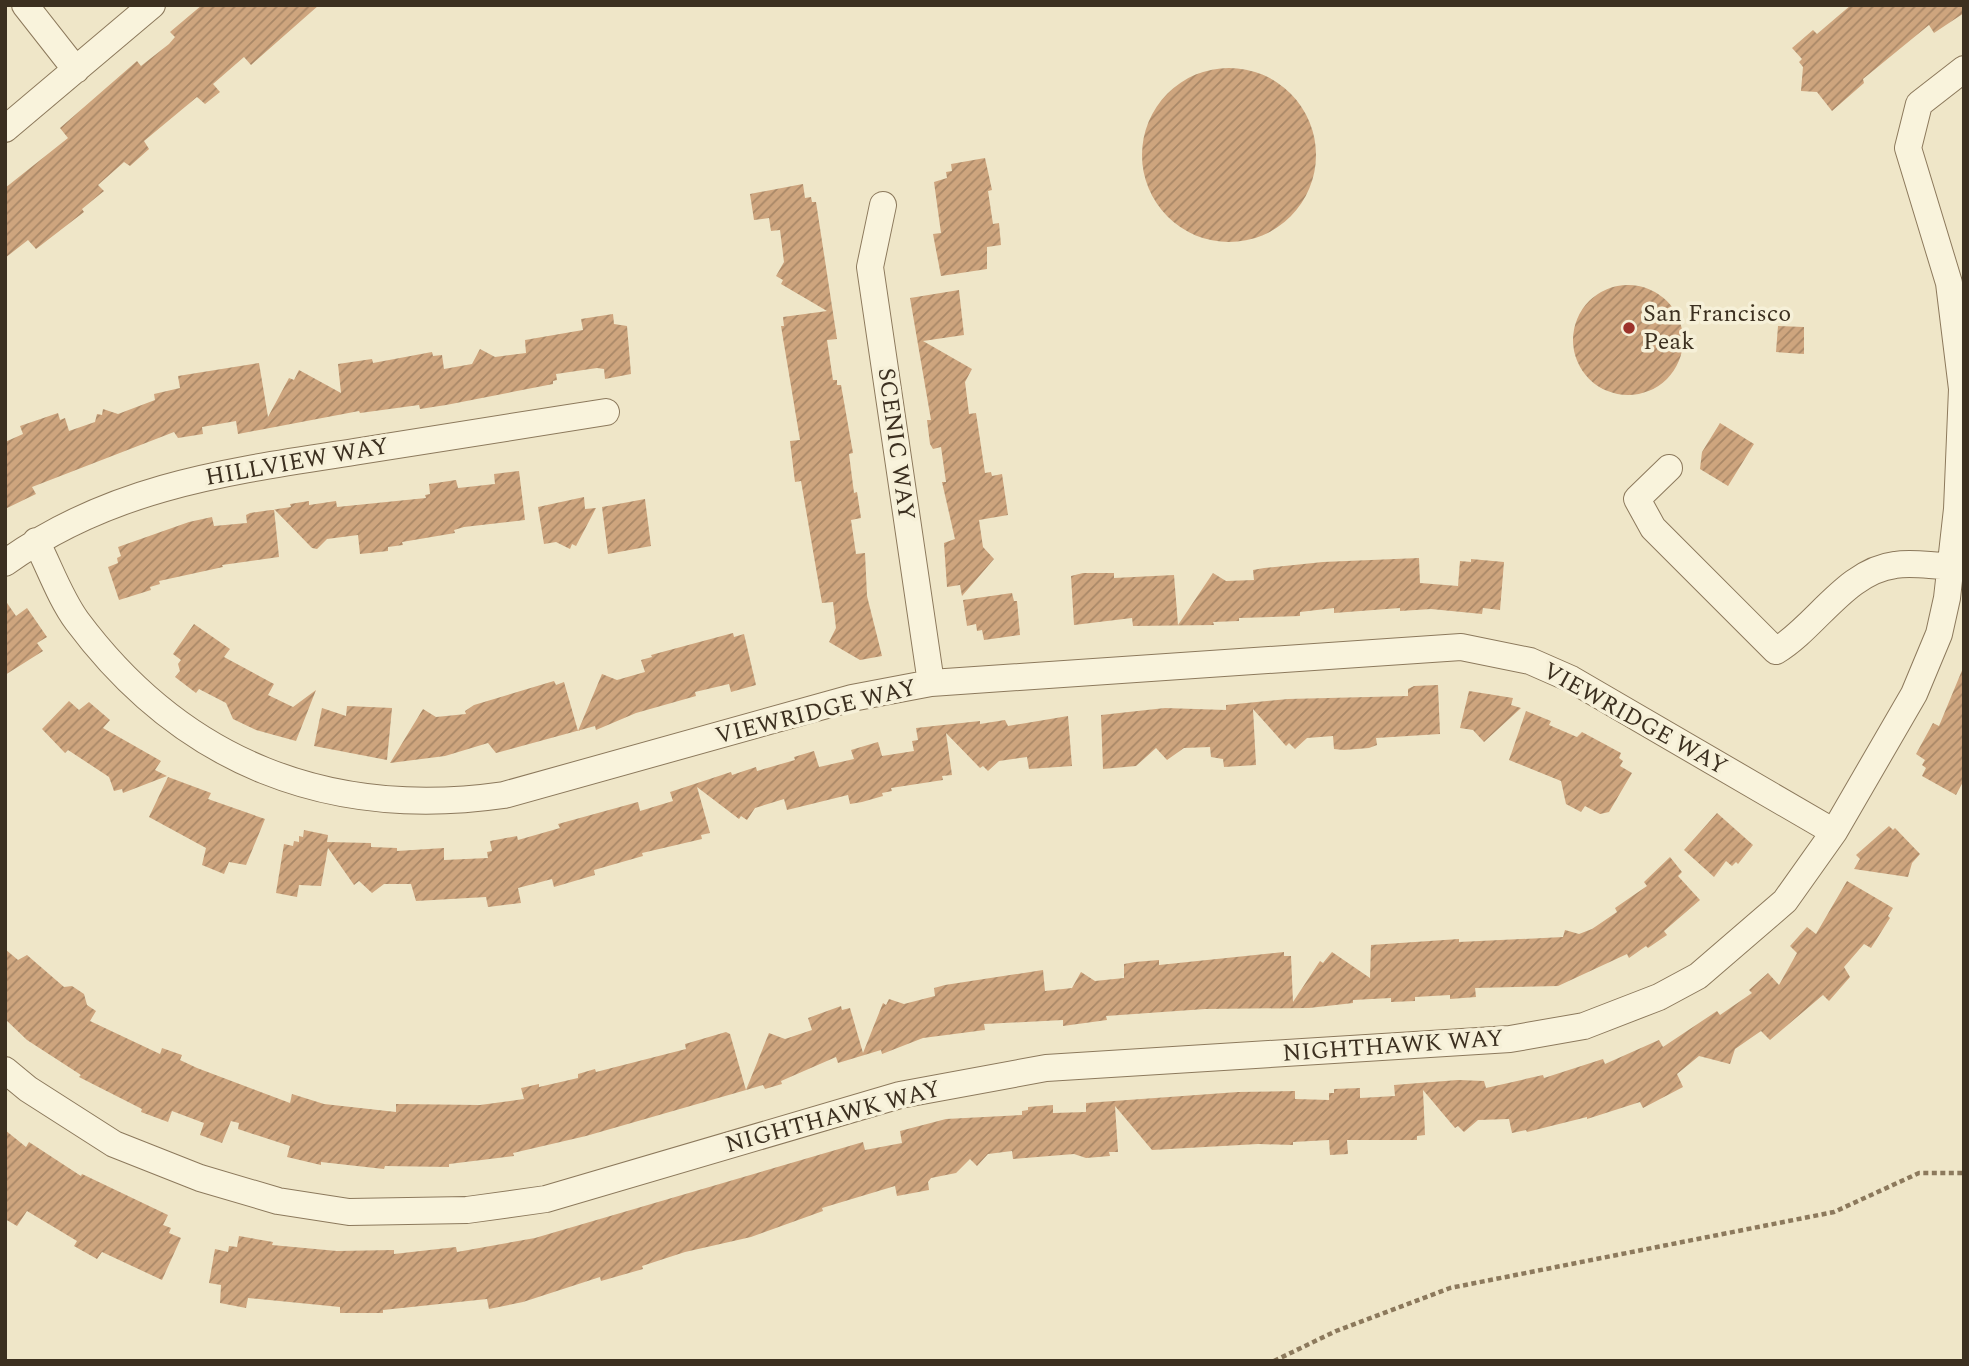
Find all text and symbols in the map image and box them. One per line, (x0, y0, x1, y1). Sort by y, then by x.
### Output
place label: San Francisco Peak (1643, 296, 1791, 360)
marker: San Francisco Peak (1621, 320, 1637, 336)
street label: SCENIC WAY (867, 366, 925, 522)
street label: HILLVIEW WAY (202, 428, 392, 496)
street label: VIEWRIDGE WAY (1536, 653, 1734, 785)
street label: VIEWRIDGE WAY (712, 670, 920, 754)
street label: NIGHTHAWK WAY (1281, 1020, 1505, 1072)
street label: NIGHTHAWK WAY (721, 1071, 945, 1163)

